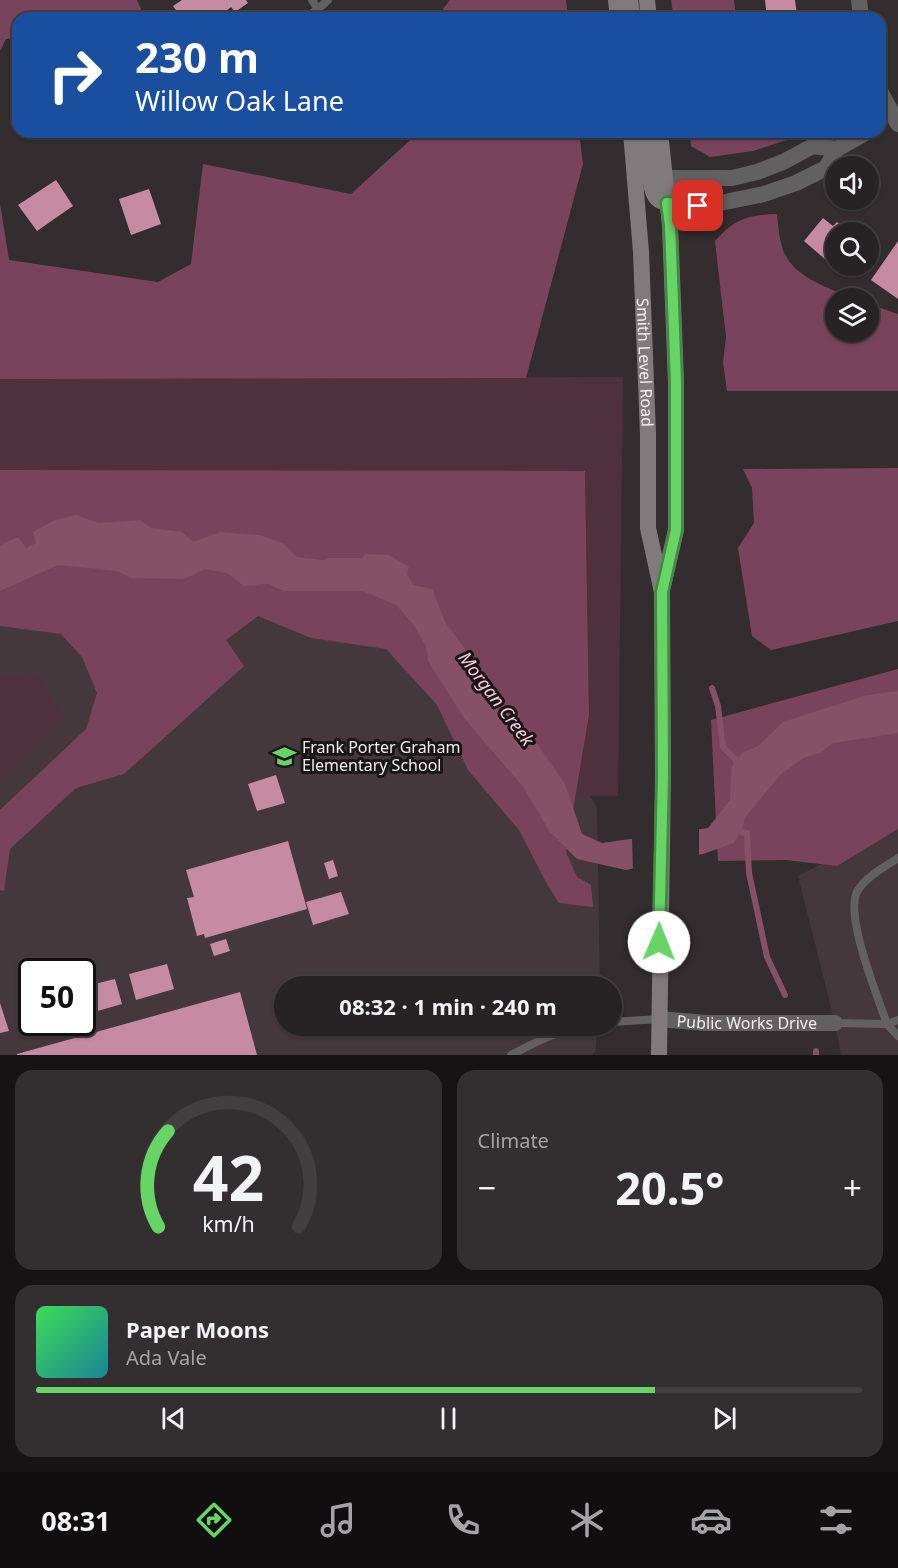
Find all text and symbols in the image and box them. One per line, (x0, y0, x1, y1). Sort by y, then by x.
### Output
text: 230 m (135, 28, 259, 85)
icon: right (36, 36, 114, 114)
text: Willow Oak Lane (135, 82, 344, 119)
map controls (825, 156, 879, 342)
button: sound (825, 156, 879, 210)
pin (672, 180, 723, 231)
icon: arrive (681, 189, 714, 222)
button: search (825, 222, 879, 276)
button: layers (825, 288, 879, 342)
street label: Smith Level Road (632, 298, 659, 427)
water label: Morgan Creek (453, 646, 541, 751)
place label: Frank Porter Graham Elementary School (302, 736, 460, 776)
school or university icon: Frank Porter Graham Elementary School (271, 743, 297, 769)
position arrow (627, 910, 691, 974)
speed limit sign: 50 (18, 958, 96, 1036)
text: 08:32 · 1 min · 240 m (339, 991, 557, 1021)
street label: Public Works Drive (676, 1010, 817, 1034)
text: Climate (478, 1127, 549, 1154)
text: 42 (193, 1134, 264, 1219)
text: 20.5° (615, 1157, 724, 1218)
text: − (478, 1165, 496, 1210)
text: + (843, 1165, 862, 1210)
text: km/h (202, 1209, 255, 1238)
text: Paper Moons (126, 1314, 269, 1344)
text: Ada Vale (126, 1344, 207, 1371)
icon: previous (157, 1402, 190, 1435)
icon: pause (432, 1402, 465, 1435)
icon: next (708, 1402, 741, 1435)
icon: directions (193, 1499, 235, 1541)
icon: music (317, 1499, 359, 1541)
icon: phone (442, 1499, 484, 1541)
icon: climate (566, 1499, 608, 1541)
icon: car (690, 1499, 732, 1541)
icon: filters (815, 1499, 857, 1541)
text: 08:31 (41, 1502, 111, 1539)

